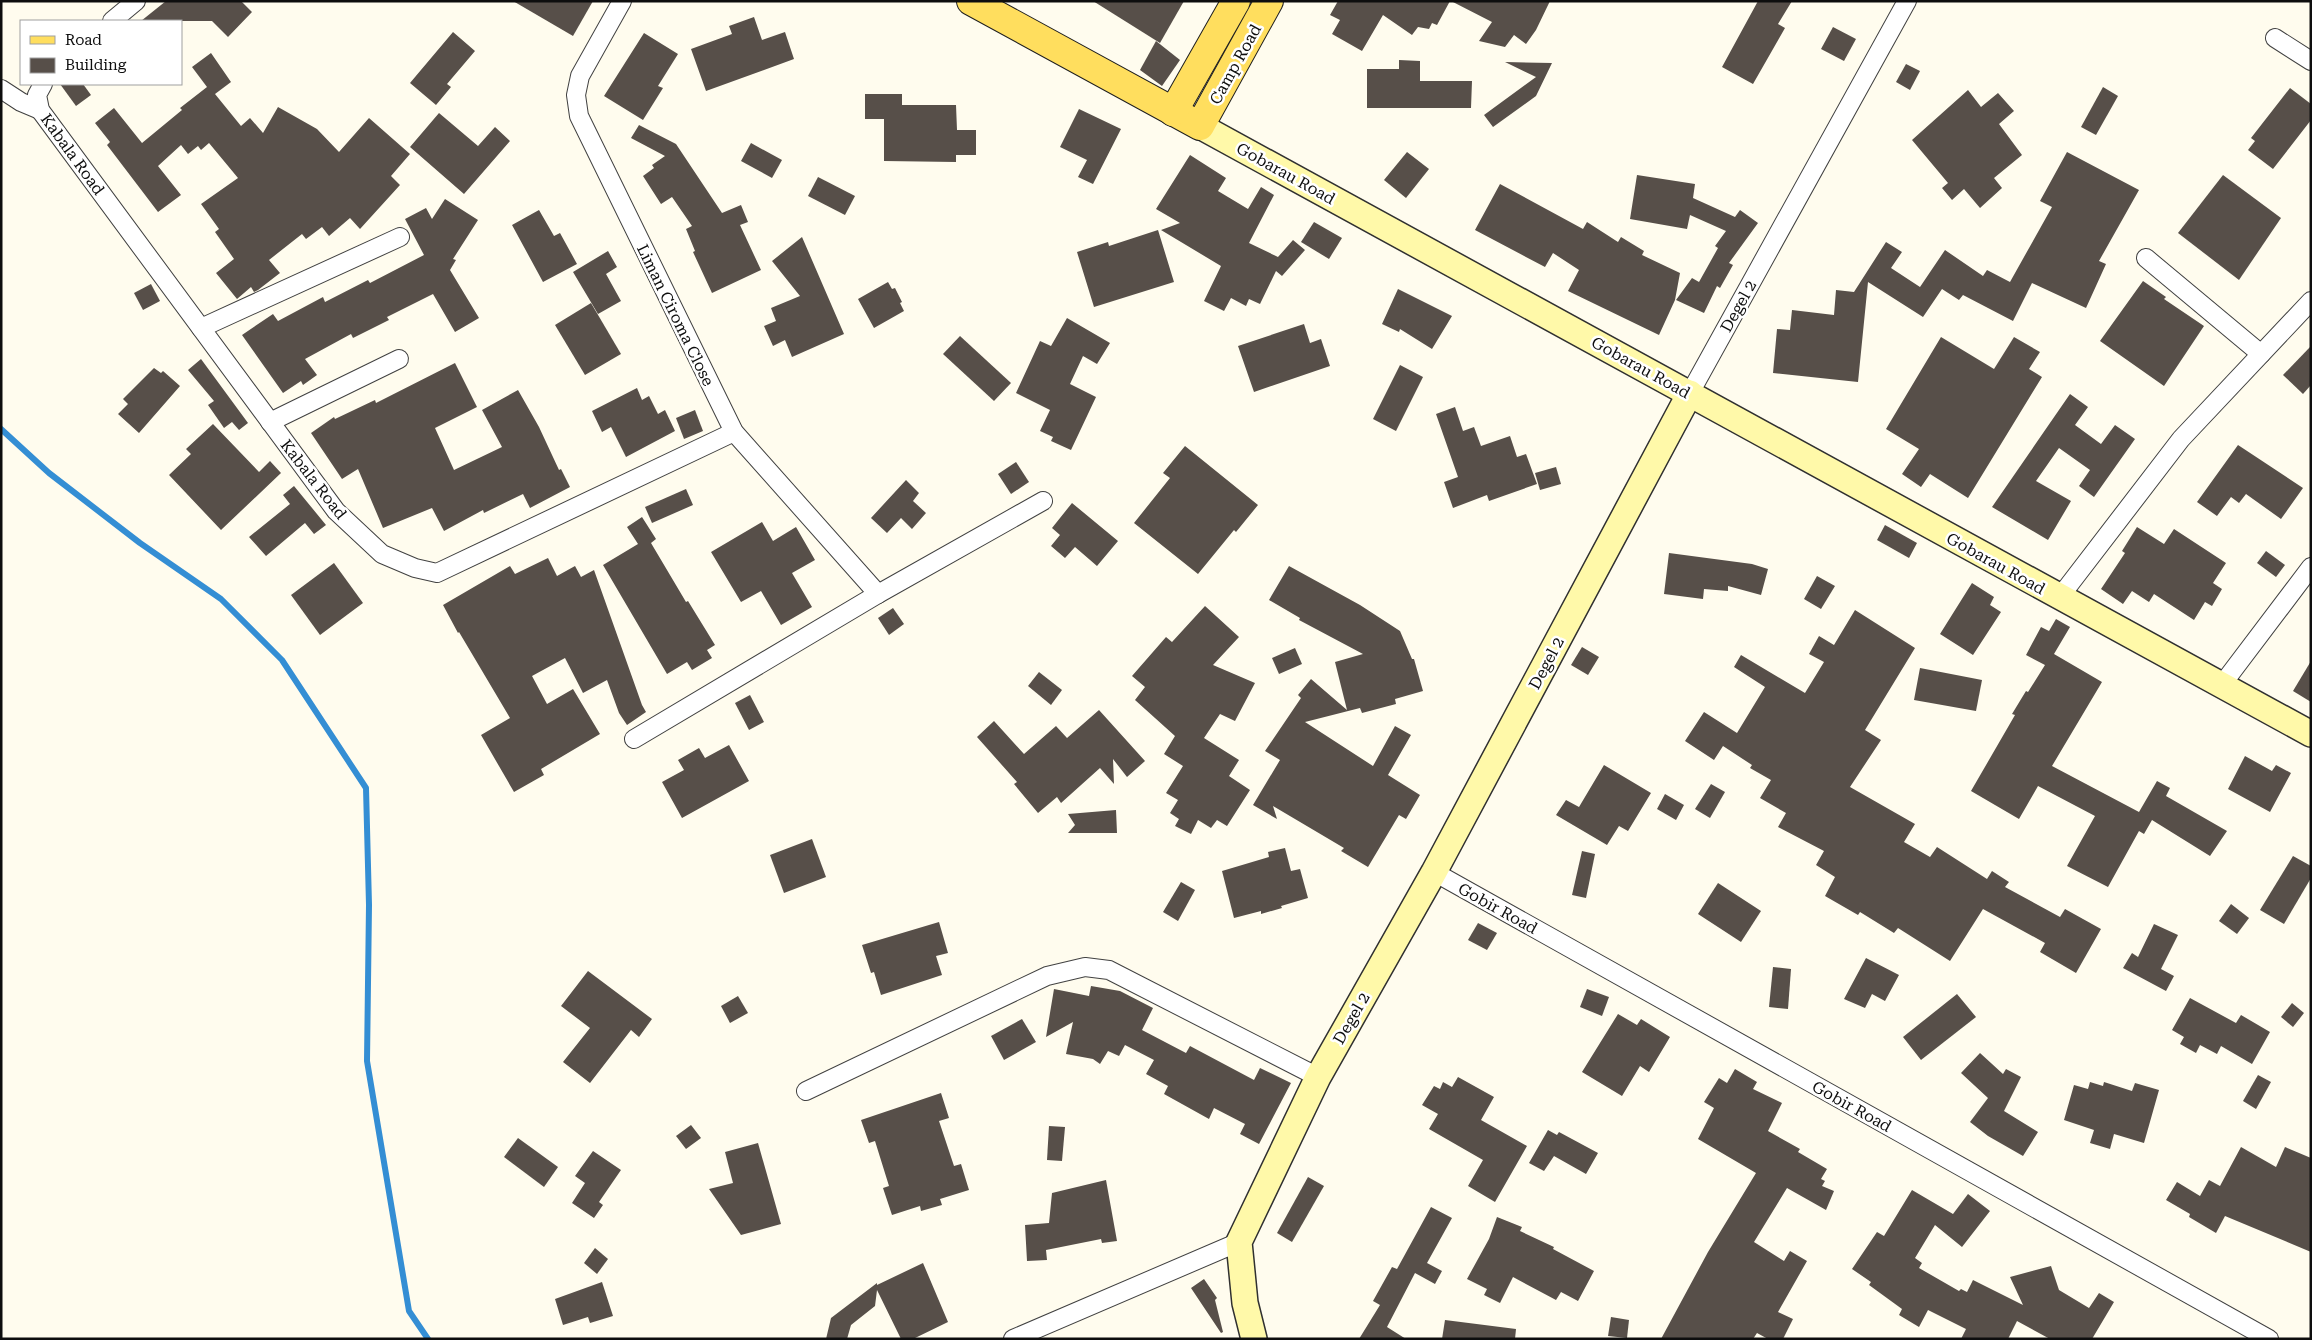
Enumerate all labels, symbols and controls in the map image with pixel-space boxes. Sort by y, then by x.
legend [20,20,182,85]
street label: Camp Road [1206,21,1265,108]
text: Road [65,31,102,49]
text: Building [65,56,127,74]
street label: Kabala Road [37,110,108,199]
street label: Gobarau Road [1233,139,1338,208]
street label: Liman Ciroma Close [633,241,718,389]
street label: Degel 2 [1716,277,1760,336]
street label: Gobarau Road [1588,333,1693,402]
street label: Kabala Road [277,436,351,523]
street label: Gobarau Road [1943,529,2048,598]
street label: Degel 2 [1525,634,1568,693]
street label: Gobir Road [1455,879,1541,938]
street label: Degel 2 [1329,989,1374,1047]
street label: Gobir Road [1809,1077,1895,1136]

